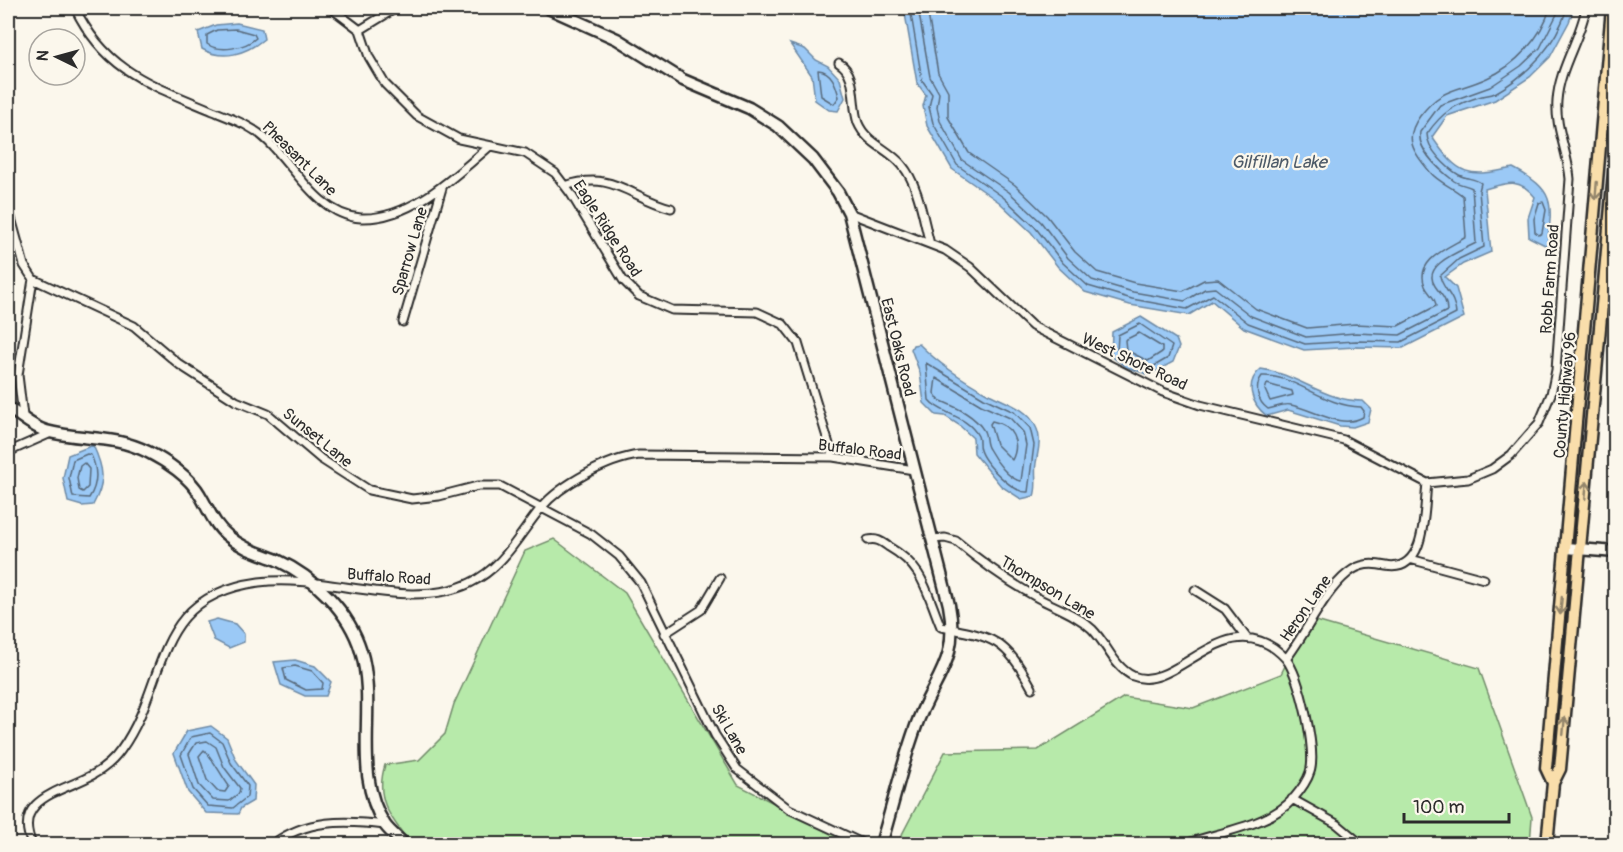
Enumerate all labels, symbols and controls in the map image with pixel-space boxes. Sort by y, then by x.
north arrow [27,27,87,87]
text: N [33,49,54,62]
street label: Pheasant Lane [258,117,341,200]
water label: Gilfillan Lake [1231,151,1329,174]
street label: Eagle Ridge Road [568,176,646,281]
one-way arrow [1590,181,1601,201]
street label: Sparrow Lane [388,205,432,298]
street label: Robb Farm Road [1536,224,1564,334]
street label: East Oaks Road [876,296,920,399]
street label: West Shore Road [1079,329,1190,395]
street label: County Highway 96 [1550,331,1580,459]
street label: Sunset Lane [278,404,356,472]
street label: Buffalo Road [817,435,903,465]
one-way arrow [1580,481,1591,501]
street label: Thompson Lane [996,552,1099,624]
street label: Buffalo Road [346,564,432,590]
street label: Heron Lane [1276,571,1336,646]
one-way arrow [1555,595,1566,615]
street label: Ski Lane [707,701,752,759]
one-way arrow [1559,717,1570,737]
scale bar [1404,786,1509,824]
text: 100 m [1413,796,1465,819]

